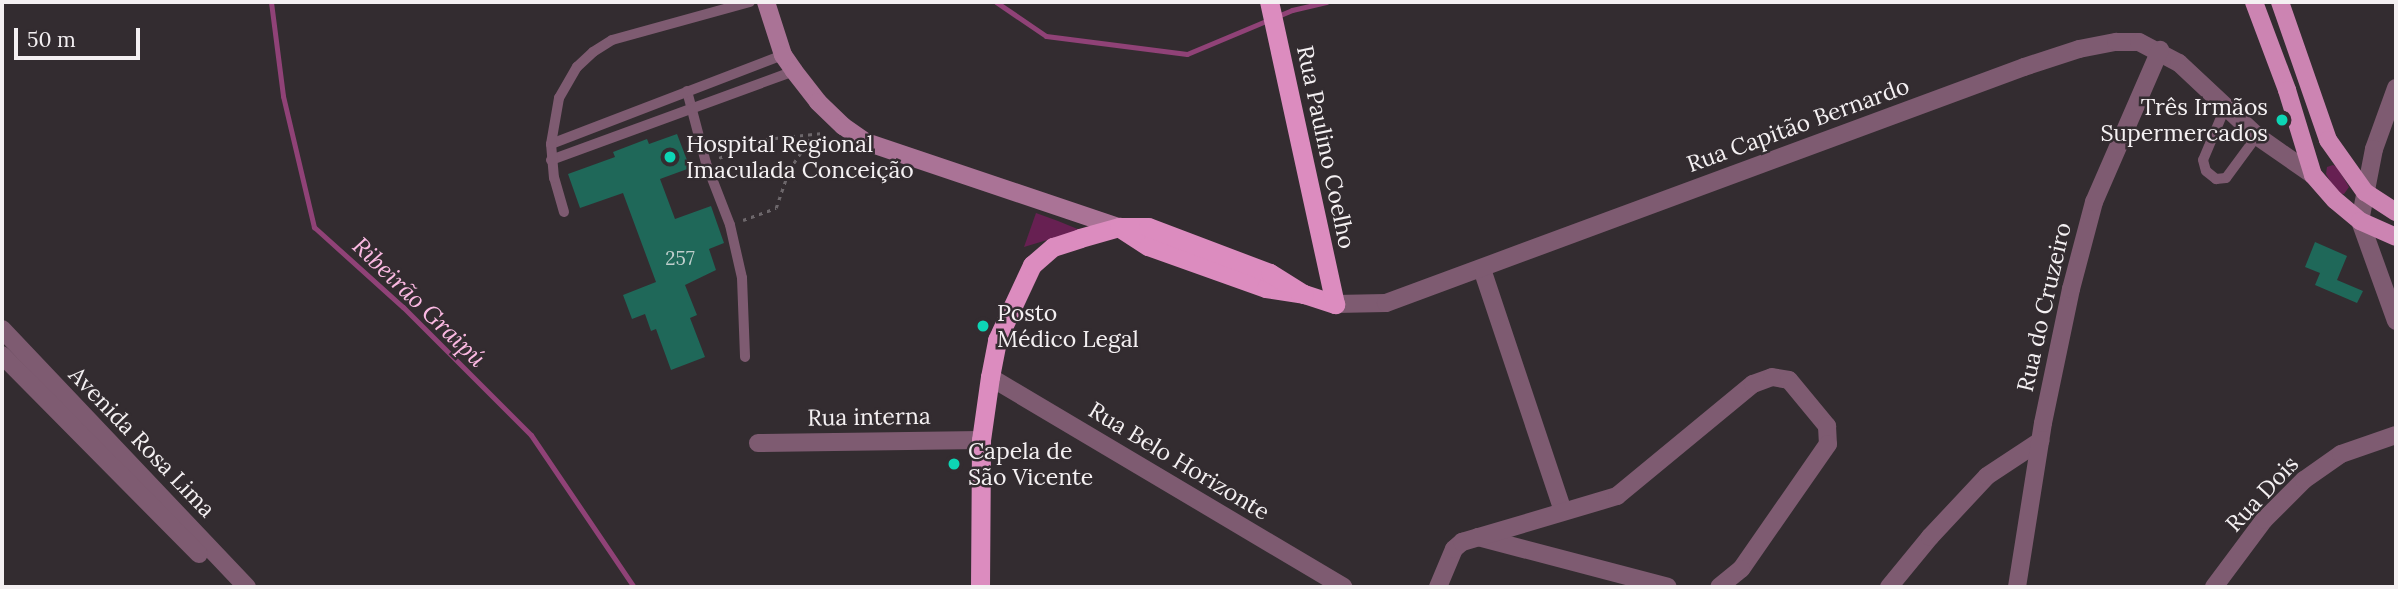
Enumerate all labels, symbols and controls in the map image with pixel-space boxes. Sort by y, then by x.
scale bar [18,14,144,58]
text: 50 m [27,26,76,53]
street label: Rua Paulino Coelho [1291,43,1361,251]
street label: Rua Capitão Bernardo [1683,72,1913,178]
place label: Três Irmãos Supermercados [2100,93,2268,147]
marker: Três Irmãos Supermercados [2274,112,2290,128]
place label: Hospital Regional Imaculada Conceição [686,130,914,184]
marker: Hospital Regional Imaculada Conceição [660,147,680,167]
street label: Rua do Cruzeiro [2011,220,2077,394]
water label: Ribeirão Graipú [346,231,492,373]
house number: 257 [665,248,695,270]
place label: Posto Médico Legal [997,299,1139,353]
marker: Posto Médico Legal [975,318,991,334]
street label: Avenida Rosa Lima [63,361,221,523]
street label: Rua Belo Horizonte [1084,396,1274,526]
street label: Rua interna [807,402,931,432]
place label: Capela de São Vicente [968,437,1093,491]
street label: Rua Dois [2220,450,2304,538]
marker: Capela de São Vicente [946,456,962,472]

